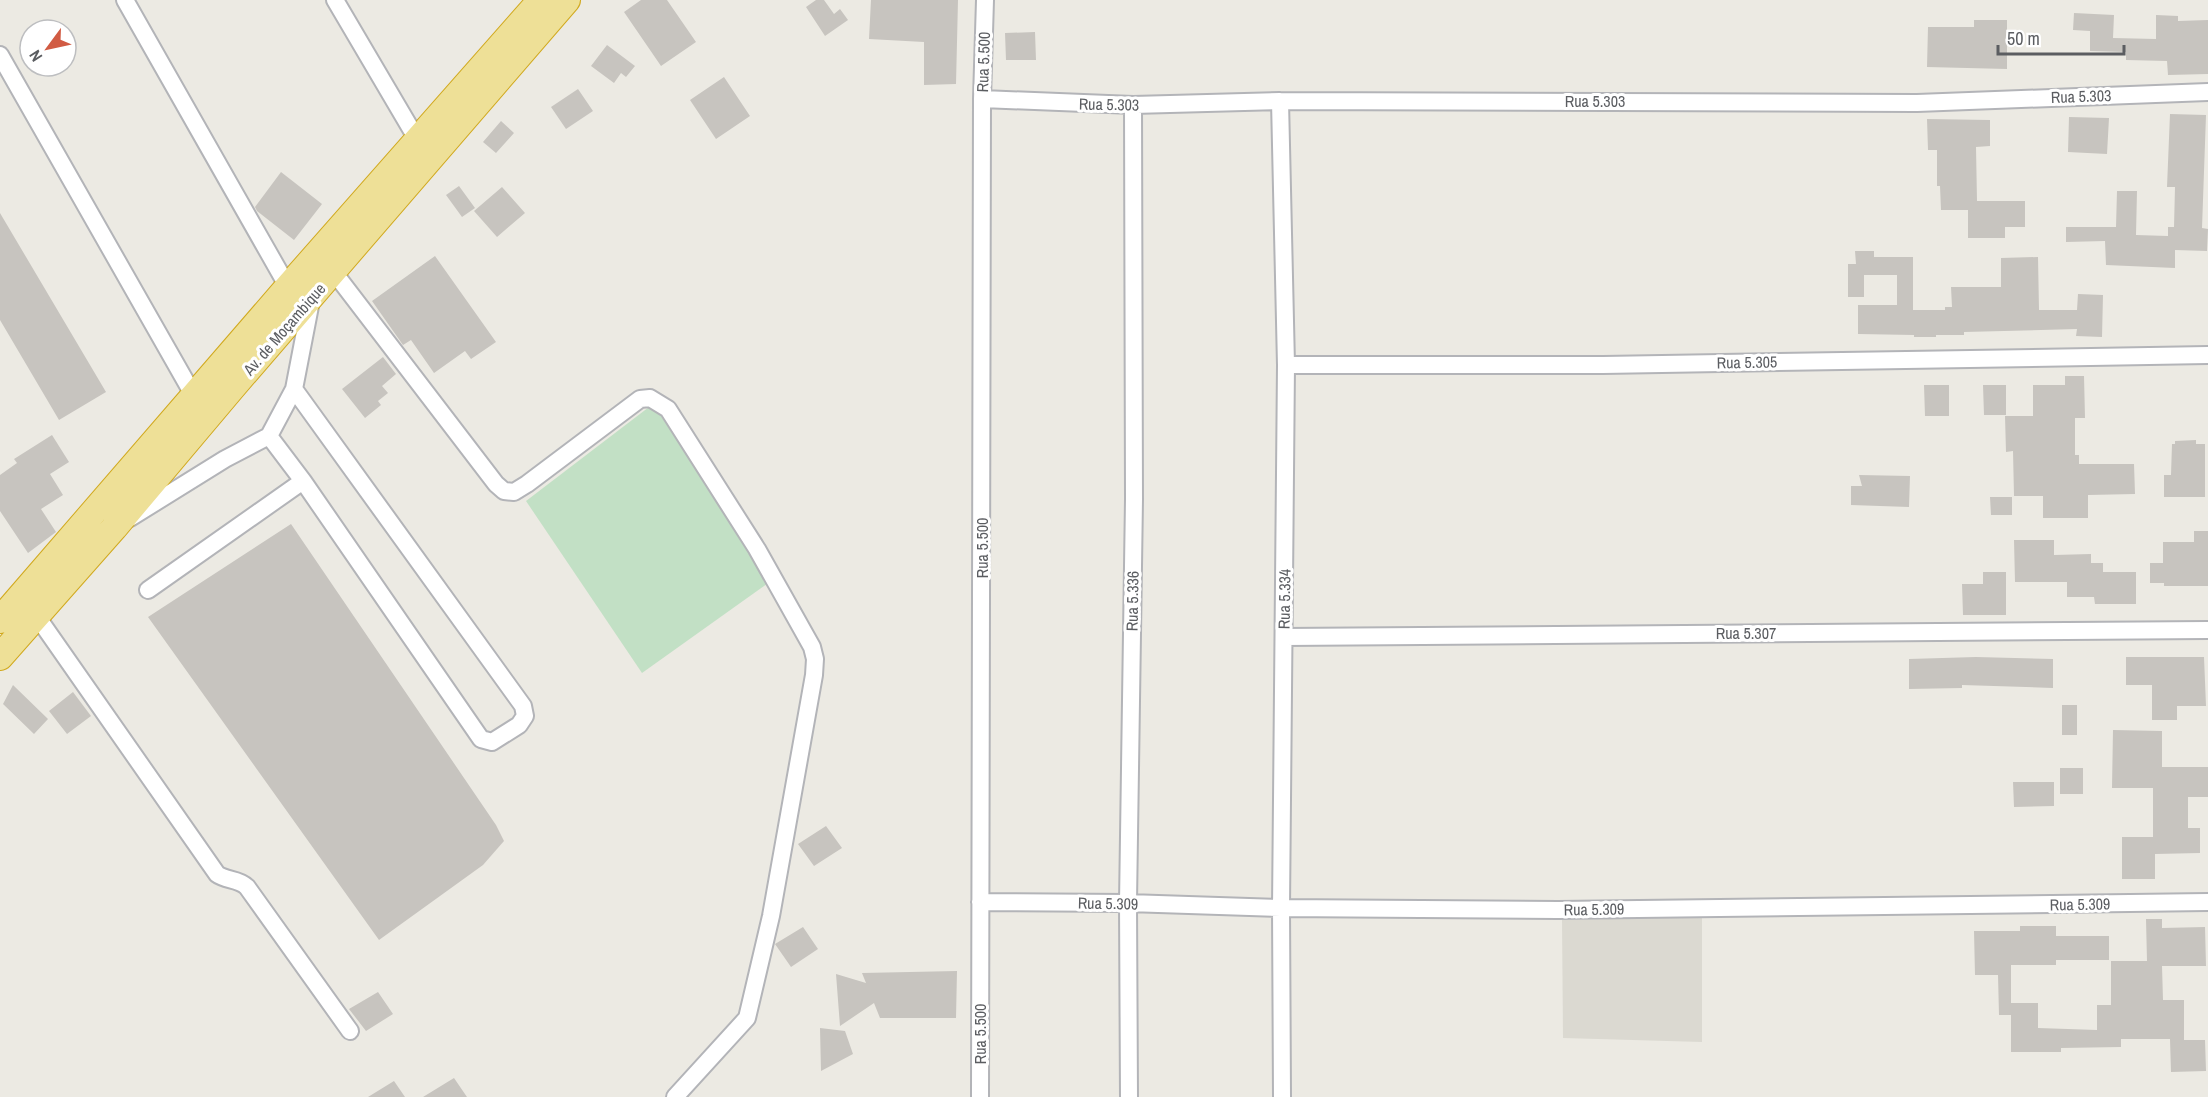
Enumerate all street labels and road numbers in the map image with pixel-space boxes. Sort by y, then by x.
street label: Rua 5.500 [971,31,995,93]
street label: Rua 5.303 [2050,84,2112,108]
street label: Rua 5.303 [1565,90,1625,112]
street label: Rua 5.303 [1079,92,1139,116]
street label: Av. de Moçambique [237,278,330,381]
street label: Rua 5.305 [1717,350,1777,374]
street label: Rua 5.500 [971,518,993,578]
street label: Rua 5.334 [1272,569,1296,629]
street label: Rua 5.336 [1120,571,1144,631]
street label: Rua 5.307 [1716,622,1776,644]
street label: Rua 5.309 [1078,891,1138,915]
street label: Rua 5.309 [2050,892,2110,916]
street label: Rua 5.309 [1564,897,1624,921]
street label: Rua 5.500 [969,1004,991,1064]

